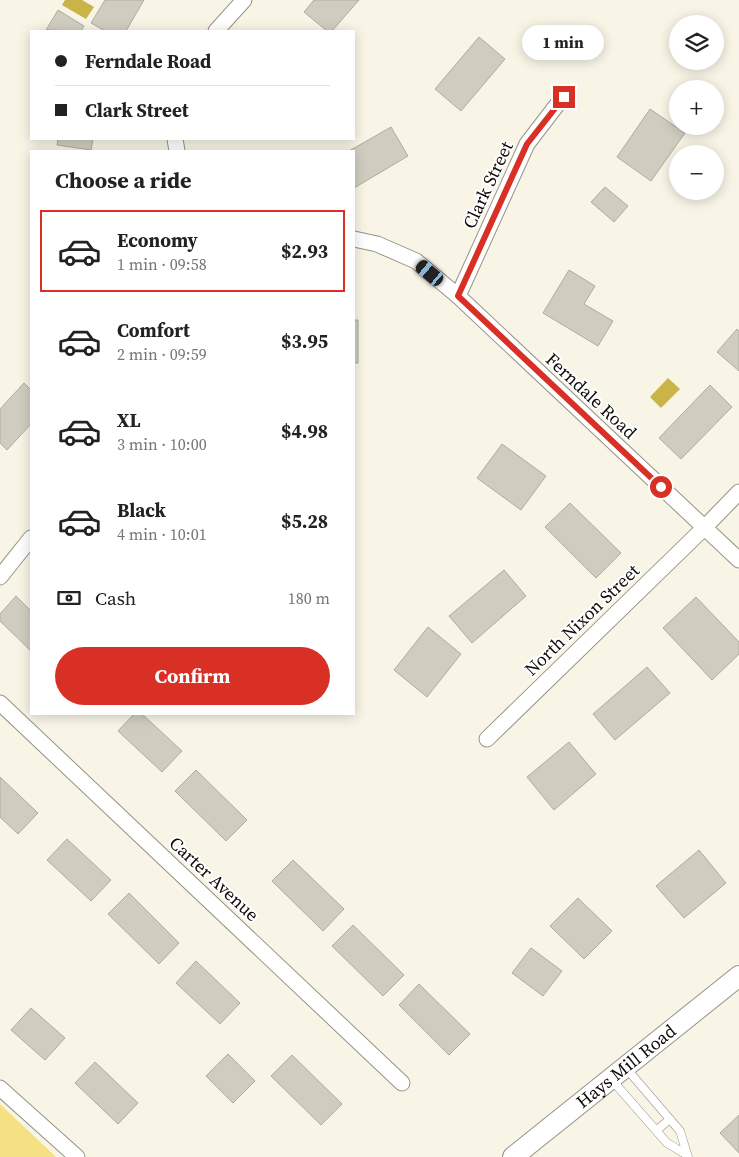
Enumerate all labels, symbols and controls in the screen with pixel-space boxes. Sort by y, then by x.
map controls [669,15,724,200]
button: layers [669,15,724,70]
callout: 1 min [523,24,605,59]
text: 1 min [542,31,584,53]
text: Ferndale Road [85,48,211,74]
button: + [669,80,724,135]
route end [553,86,575,108]
text: Clark Street [85,97,189,123]
street label: Clark Street [456,137,519,232]
button: − [669,145,724,200]
text: Choose a ride [55,165,192,195]
text: Economy [117,227,198,253]
icon: car [57,229,102,274]
text: $2.93 [281,238,328,264]
text: 1 min · 09:58 [117,253,207,275]
car [413,258,446,288]
text: Comfort [117,317,190,343]
icon: car [57,319,102,364]
text: $3.95 [281,328,328,354]
text: 2 min · 09:59 [117,343,207,365]
street label: Ferndale Road [540,347,642,444]
text: XL [117,407,140,433]
icon: car [57,409,102,454]
text: $4.98 [281,418,328,444]
text: 3 min · 10:00 [117,433,207,455]
route start [650,476,672,498]
text: Black [117,497,166,523]
icon: car [57,499,102,544]
text: $5.28 [281,508,328,534]
text: 4 min · 10:01 [117,523,207,545]
street label: North Nixon Street [519,558,645,681]
icon: cash [55,584,83,612]
text: Cash [95,585,136,611]
text: 180 m [288,587,330,609]
button: Confirm [55,647,330,705]
street label: Carter Avenue [164,831,265,927]
street label: Hays Mill Road [571,1018,681,1114]

